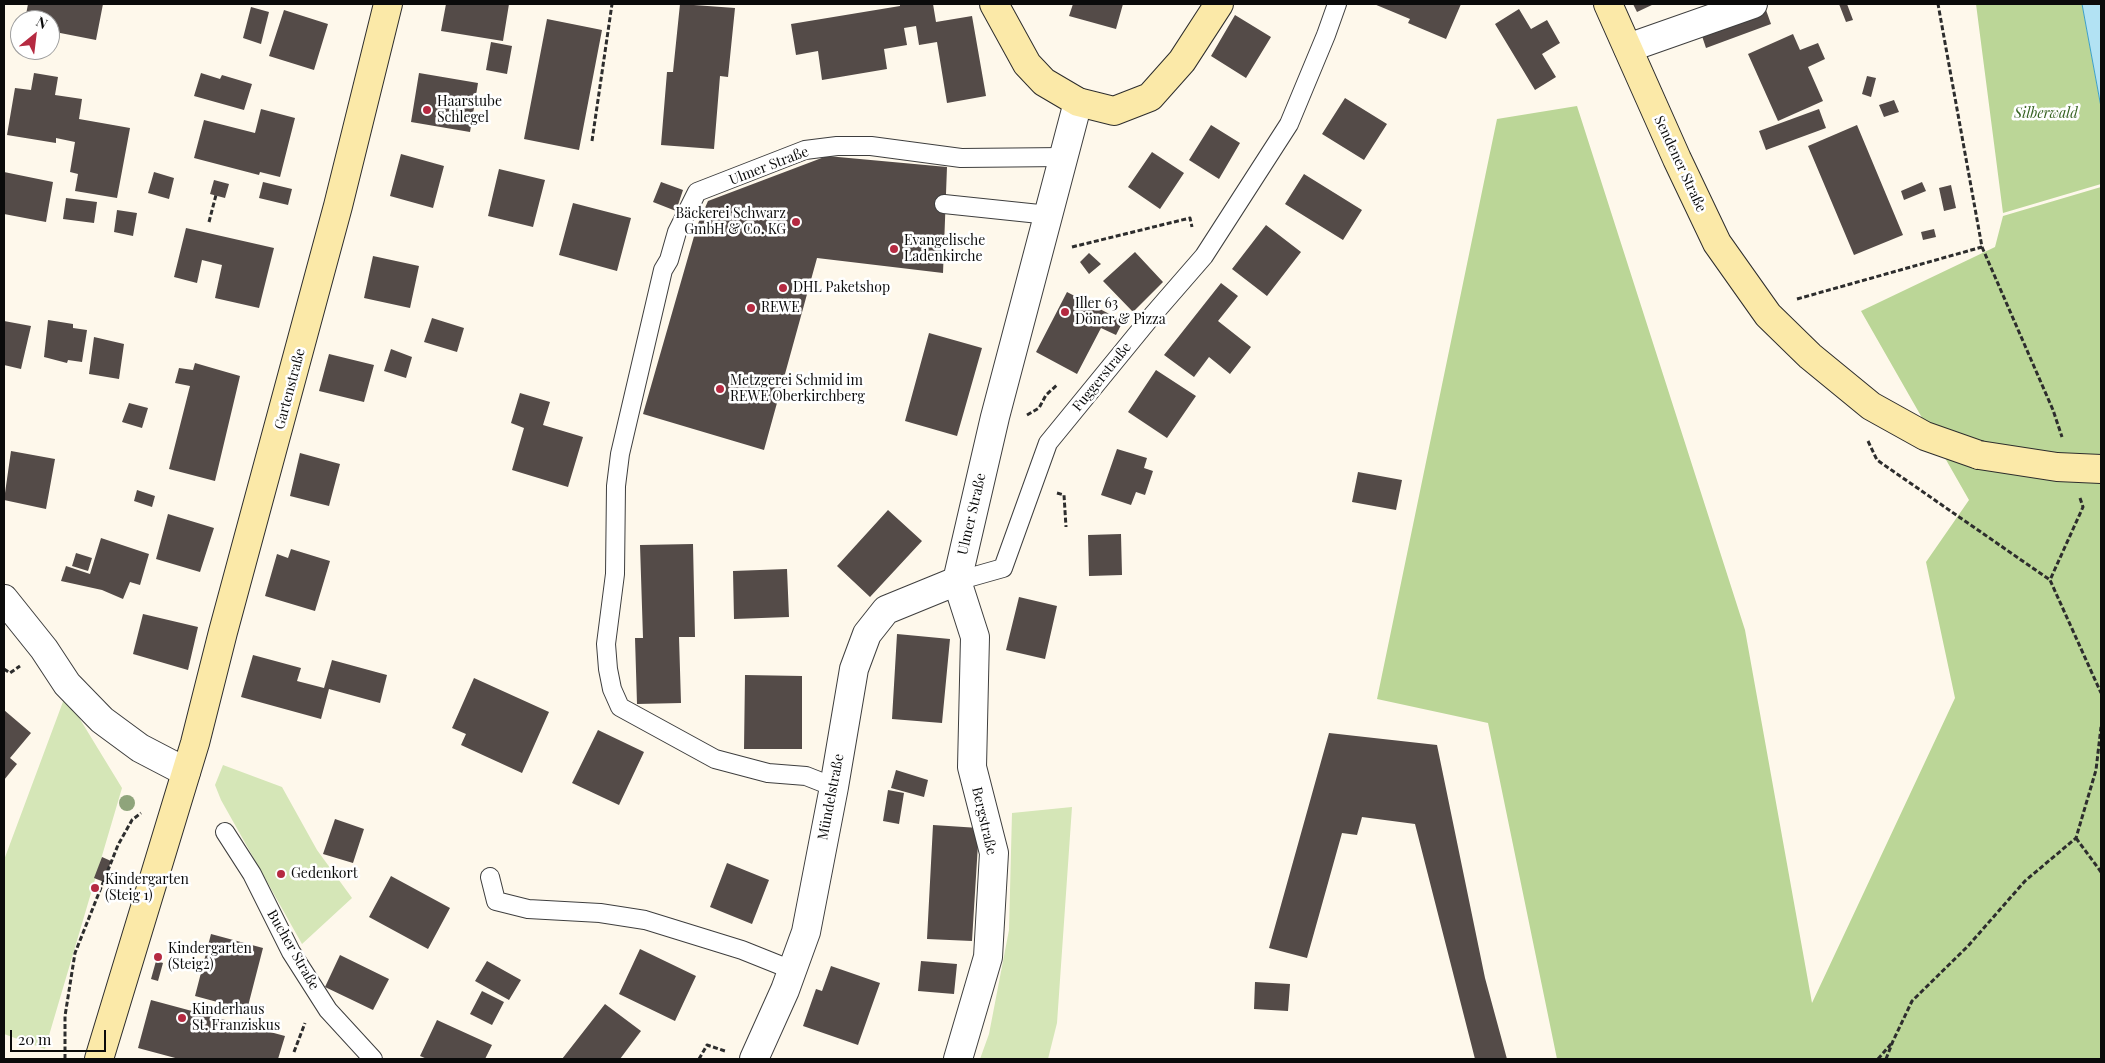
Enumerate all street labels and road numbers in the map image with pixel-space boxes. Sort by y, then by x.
street label: Sendener Straße [1650,113,1710,215]
street label: Ulmer Straße [727,143,811,189]
street label: Fuggerstraße [1069,339,1135,415]
street label: Gartenstraße [271,347,309,431]
street label: Ulmer Straße [954,471,990,557]
street label: Mündelstraße [814,752,848,842]
street label: Bergstraße [968,785,1000,857]
street label: Bucher Straße [263,907,323,993]

